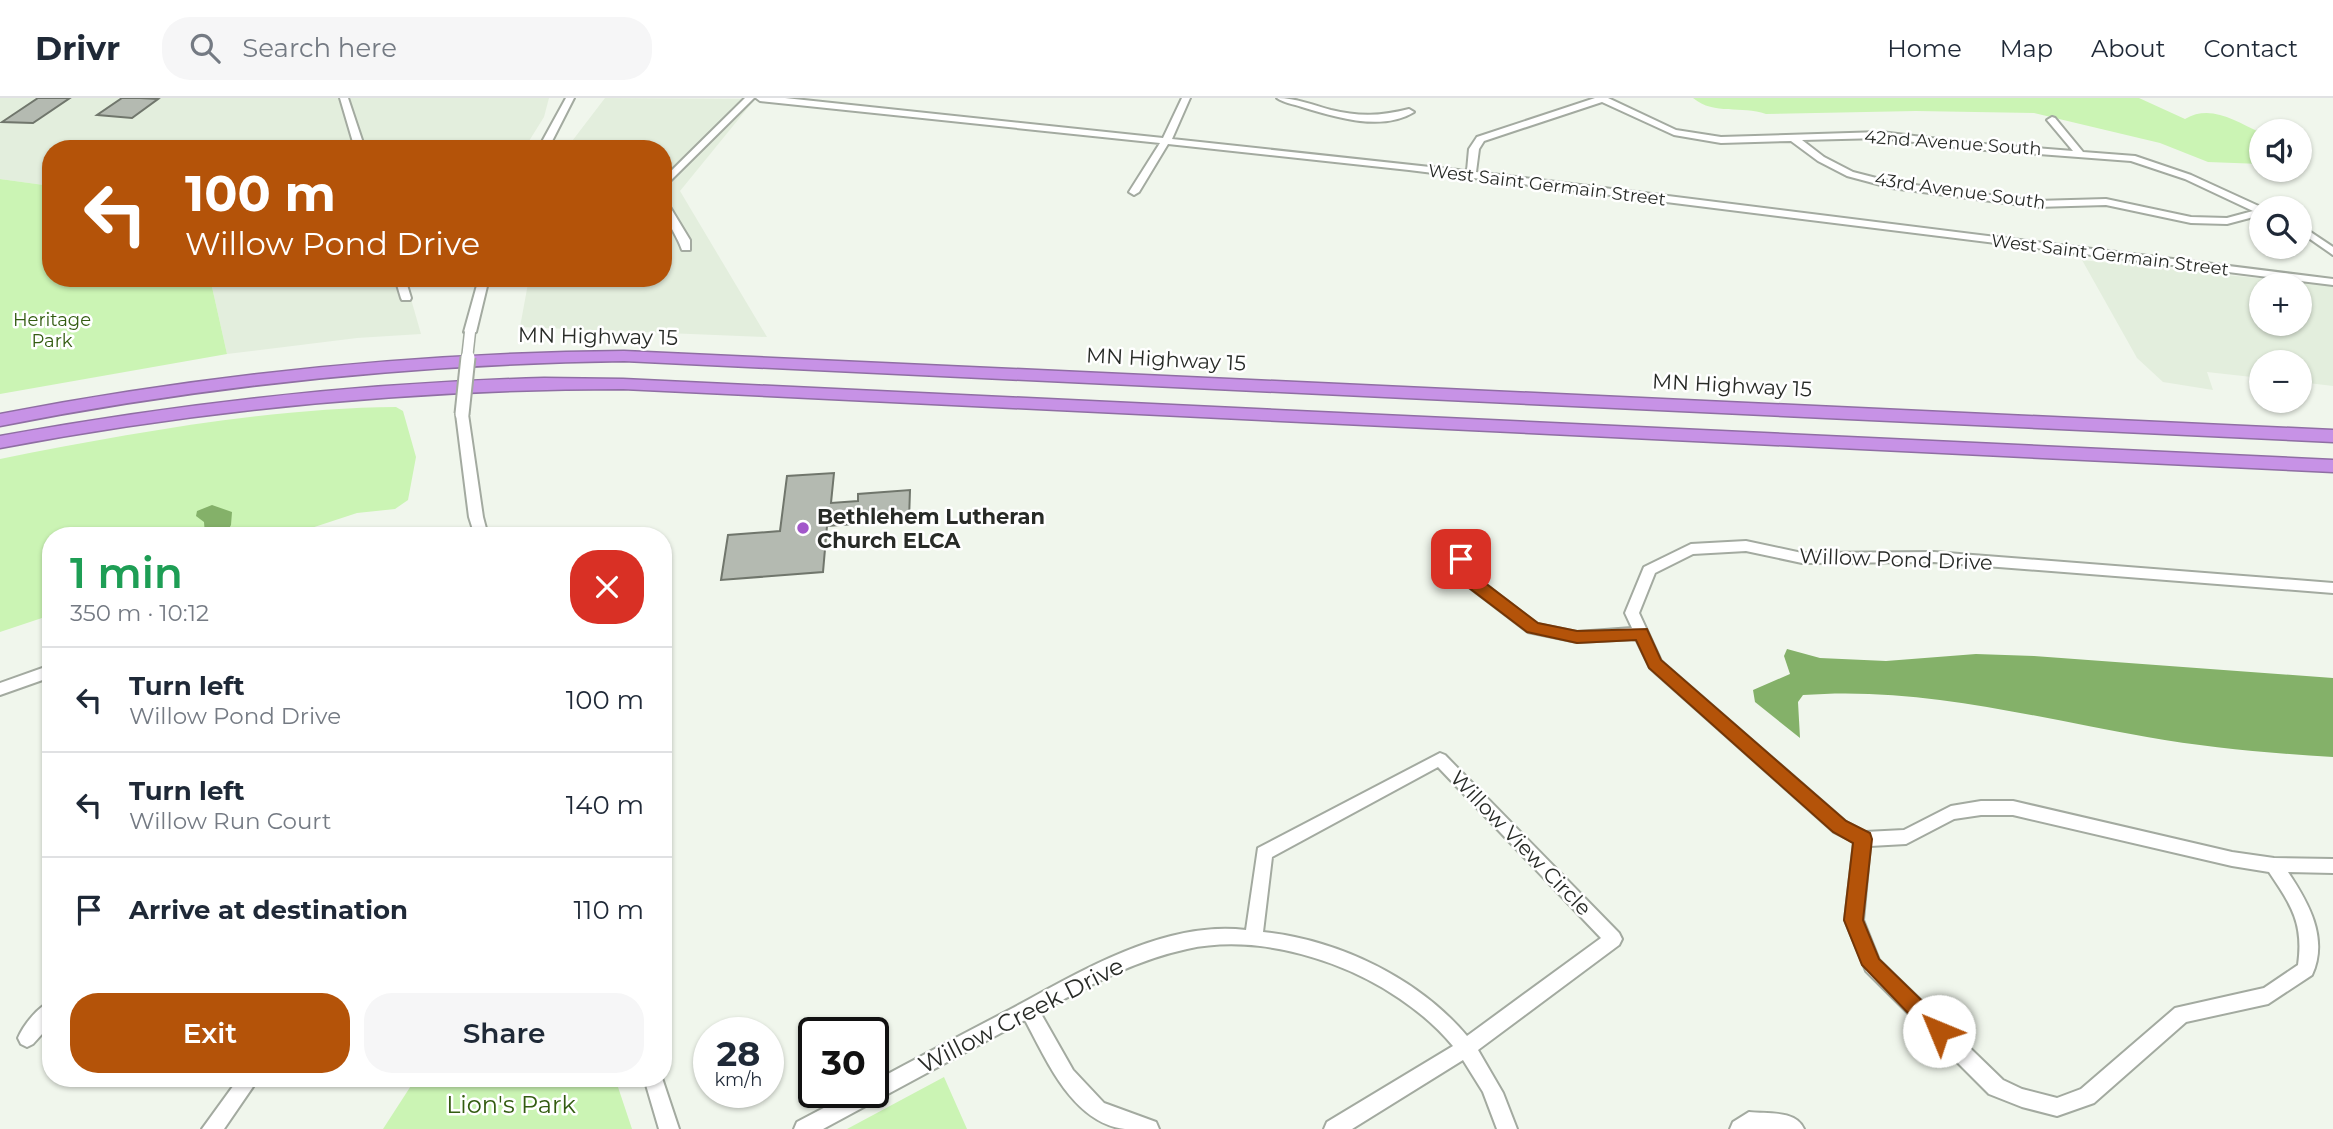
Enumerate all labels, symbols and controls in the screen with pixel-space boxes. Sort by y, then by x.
search box [162,17,652,80]
text: Drivr [35,28,120,68]
icon: search [186,29,224,67]
text: Search here [242,32,397,64]
text: Home [1887,34,1962,63]
text: Map [2000,34,2053,63]
text: About [2091,34,2165,63]
text: Contact [2203,34,2298,63]
map controls [2249,119,2312,413]
button: sound [2249,119,2312,182]
street label: 42nd Avenue South [1864,126,2042,160]
street label: West Saint Germain Street [1427,160,1667,210]
text: 100 m [185,164,336,223]
icon: left [70,168,161,259]
street label: 43rd Avenue South [1873,168,2047,214]
button: search [2249,196,2312,259]
text: Willow Pond Drive [185,224,480,263]
street label: West Saint Germain Street [1990,230,2230,280]
button: + [2249,273,2312,336]
park label: Heritage Park [13,309,91,352]
street label: MN Highway 15 [518,322,678,350]
street label: MN Highway 15 [1085,342,1247,376]
button: − [2249,350,2312,413]
street label: MN Highway 15 [1651,368,1813,402]
place label: Bethlehem Lutheran Church ELCA [817,504,1045,553]
marker: Bethlehem Lutheran Church ELCA [795,520,811,536]
pin [1431,529,1491,589]
icon: arrive [1442,540,1480,578]
street label: Willow Pond Drive [1799,543,1993,575]
text: 1 min [70,547,183,599]
button: close [570,550,644,624]
text: 350 m · 10:12 [70,599,209,627]
text: Turn left [129,670,245,702]
icon: left [70,681,108,719]
text: 100 m [566,684,644,716]
text: Willow Pond Drive [129,702,341,730]
street label: Willow View Circle [1445,765,1597,921]
text: Turn left [129,775,245,807]
icon: left [70,786,108,824]
text: 140 m [566,789,644,821]
text: Willow Run Court [129,807,331,835]
icon: arrive [70,891,108,929]
text: Arrive at destination [129,894,408,926]
text: 110 m [574,894,644,926]
street label: Willow Creek Drive [914,951,1128,1079]
button: Exit [70,993,350,1073]
button: Share [364,993,644,1073]
position arrow [1902,994,1976,1068]
speed limit sign: 30 [798,1017,889,1108]
text: 28 [717,1032,760,1075]
text: km/h [714,1069,763,1091]
park label: Lion's Park [446,1090,576,1119]

